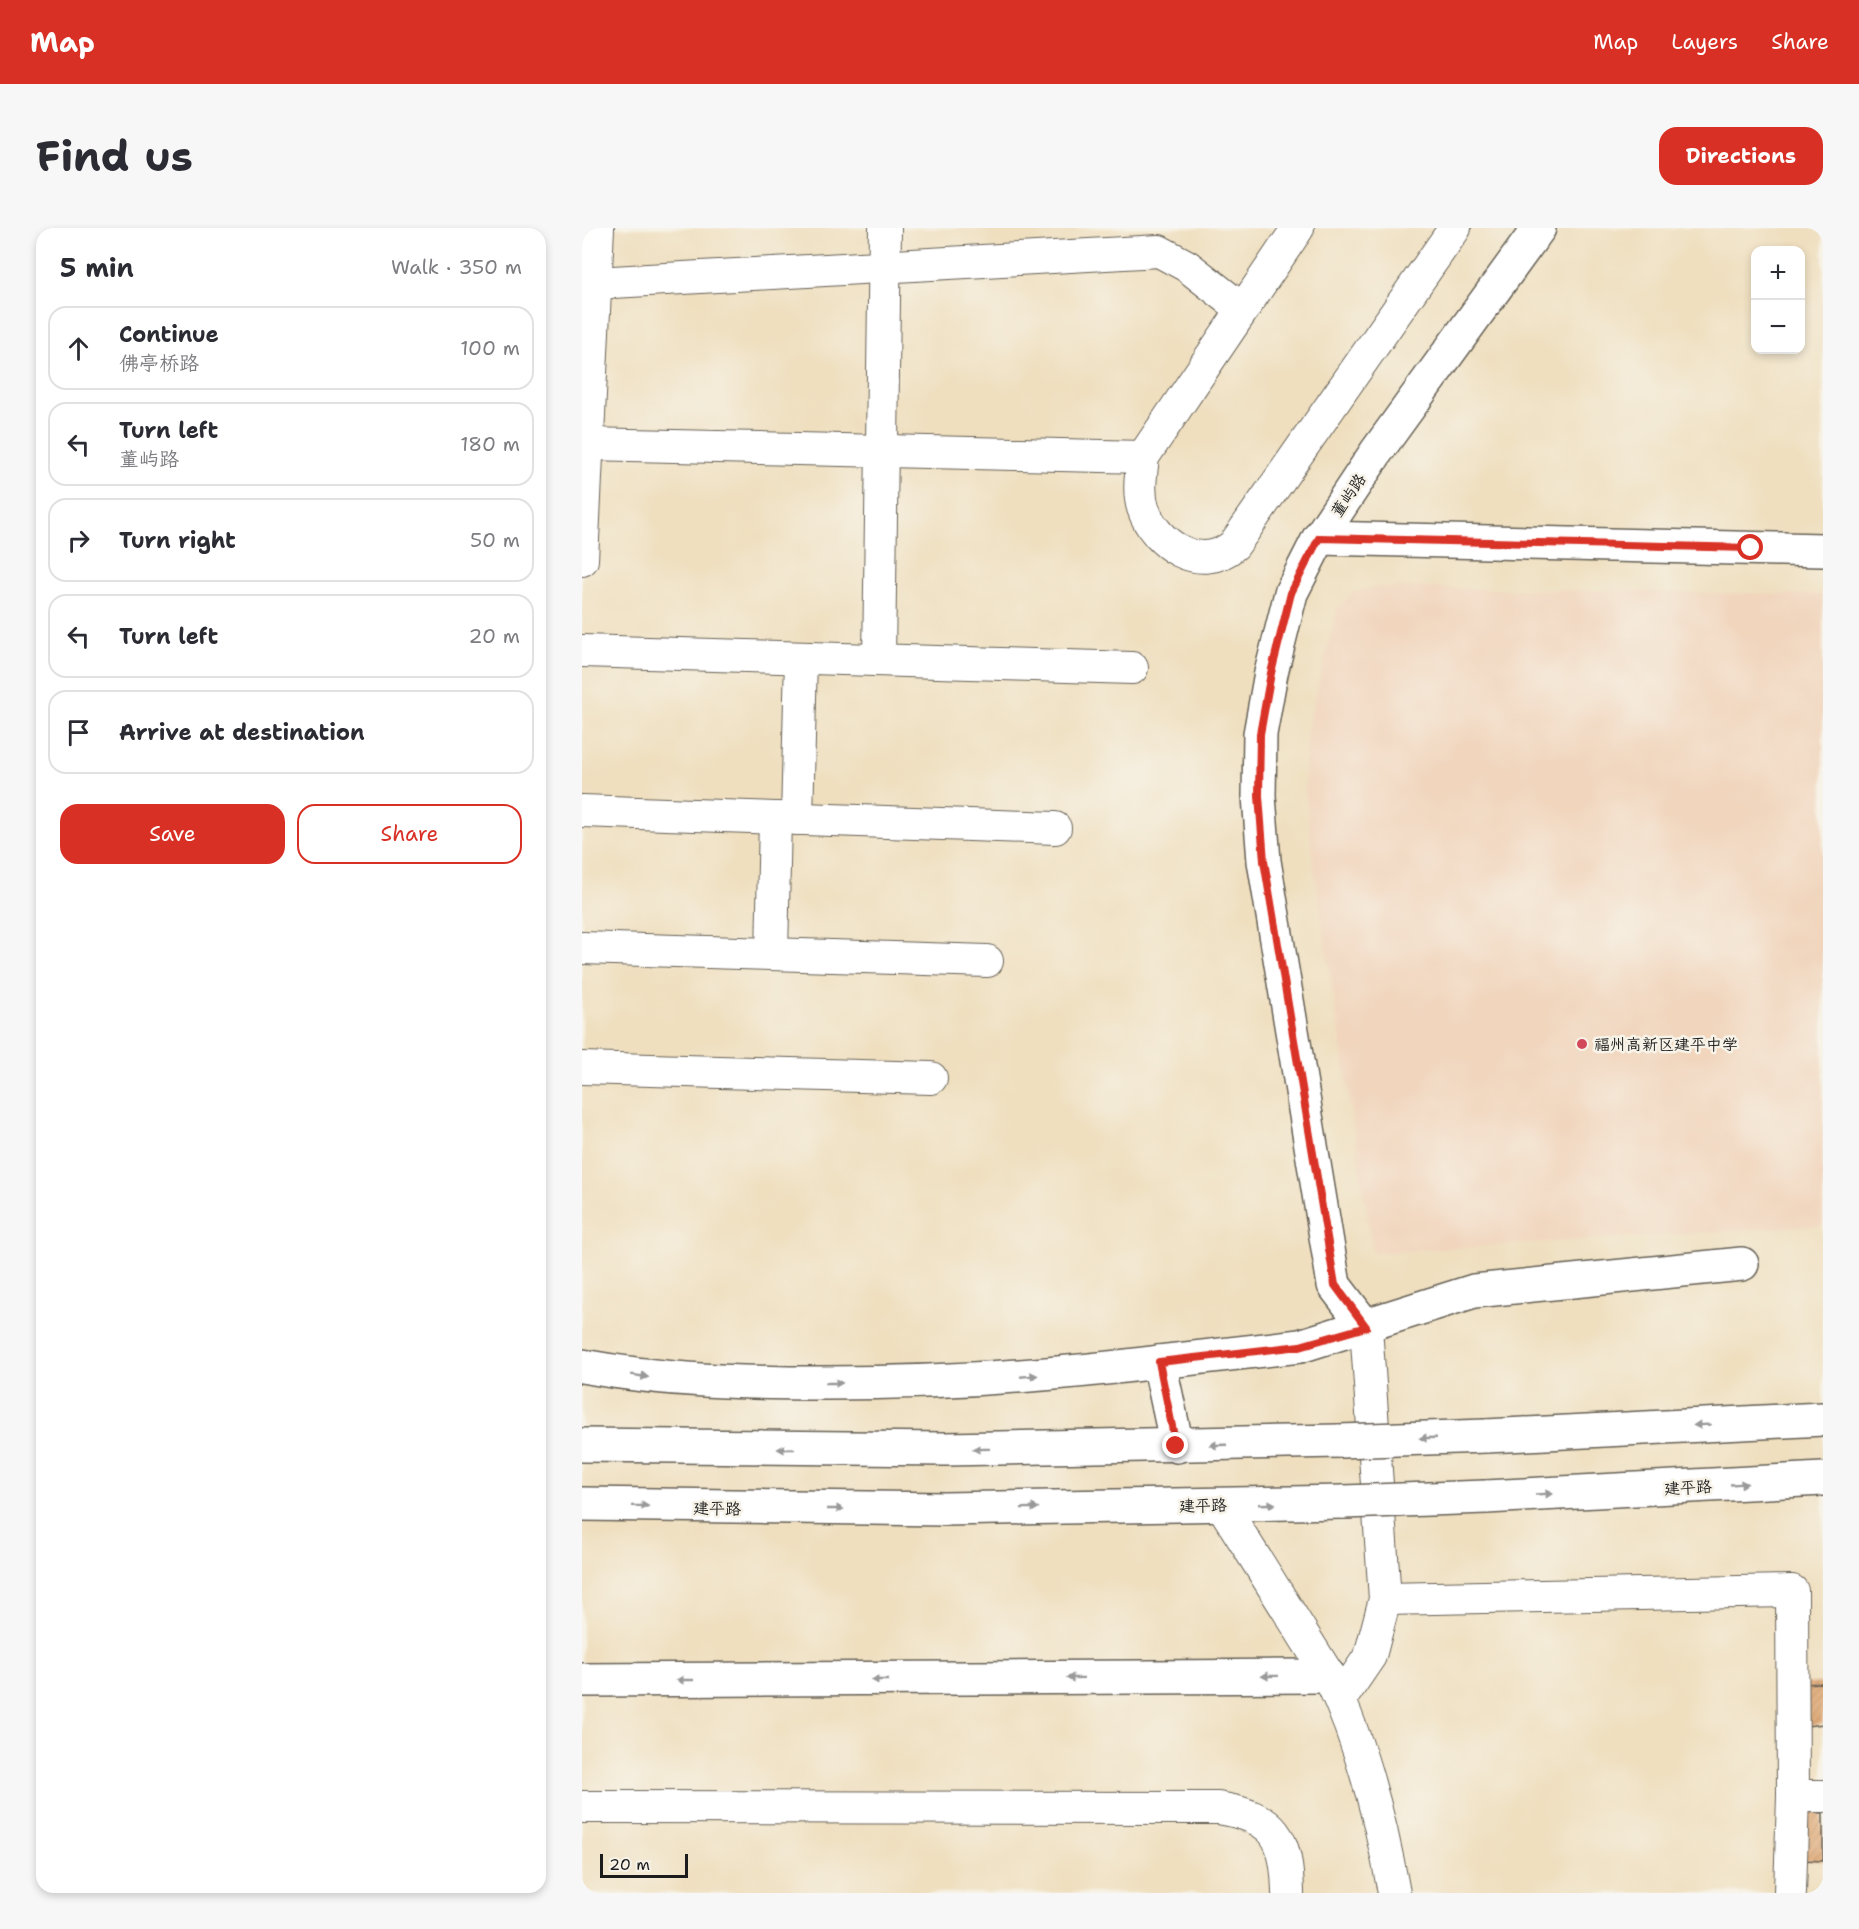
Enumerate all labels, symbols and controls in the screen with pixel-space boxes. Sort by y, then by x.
text: Map [30,23,95,61]
text: Map [1593,28,1638,56]
text: Layers [1671,28,1738,56]
text: Share [1771,28,1829,56]
button: Directions [1659,127,1823,185]
text: Find us [36,128,193,184]
map controls [1751,246,1805,354]
button: + [1751,246,1805,300]
text: 5 min [60,250,134,285]
text: Walk · 350 m [391,254,522,280]
button: − [1751,300,1805,354]
text: Continue [119,320,219,349]
icon: ahead [62,332,95,365]
text: 100 m [460,335,520,361]
text: 佛亭桥路 [119,350,199,376]
text: Turn left [119,416,218,445]
icon: left [62,428,95,461]
text: 180 m [460,431,520,457]
text: 董屿路 [119,446,179,472]
street label: 董屿路 [1326,470,1371,521]
icon: right [62,524,95,557]
text: Turn right [119,526,236,555]
text: 50 m [470,527,520,553]
route start [1737,534,1763,560]
icon: left [62,620,95,653]
text: Turn left [119,622,218,651]
text: 20 m [469,623,520,649]
icon: arrive [62,716,95,749]
text: Arrive at destination [119,718,365,747]
button: Save [60,804,285,864]
button: Share [297,804,522,864]
place label: 福州高新区建平中学 [1594,1034,1738,1055]
marker: 福州高新区建平中学 [1575,1037,1589,1051]
one-way arrow [1020,1371,1039,1381]
one-way arrow [630,1372,649,1381]
one-way arrow [825,1378,844,1388]
one-way arrow [1692,1421,1711,1430]
route end [1162,1432,1188,1458]
one-way arrow [1418,1434,1437,1443]
one-way arrow [1209,1440,1228,1450]
one-way arrow [777,1444,796,1454]
one-way arrow [972,1444,991,1454]
street label: 建平路 [1664,1476,1713,1499]
one-way arrow [1729,1479,1748,1489]
one-way arrow [1535,1490,1554,1499]
street label: 建平路 [1179,1495,1227,1516]
street label: 建平路 [693,1498,741,1519]
one-way arrow [1258,1499,1277,1509]
one-way arrow [631,1501,650,1511]
one-way arrow [1021,1503,1040,1513]
one-way arrow [826,1504,845,1514]
one-way arrow [1261,1671,1280,1681]
one-way arrow [1066,1673,1085,1683]
one-way arrow [676,1675,695,1685]
one-way arrow [871,1675,890,1685]
scale bar [600,1851,688,1878]
text: 20 m [609,1854,650,1875]

